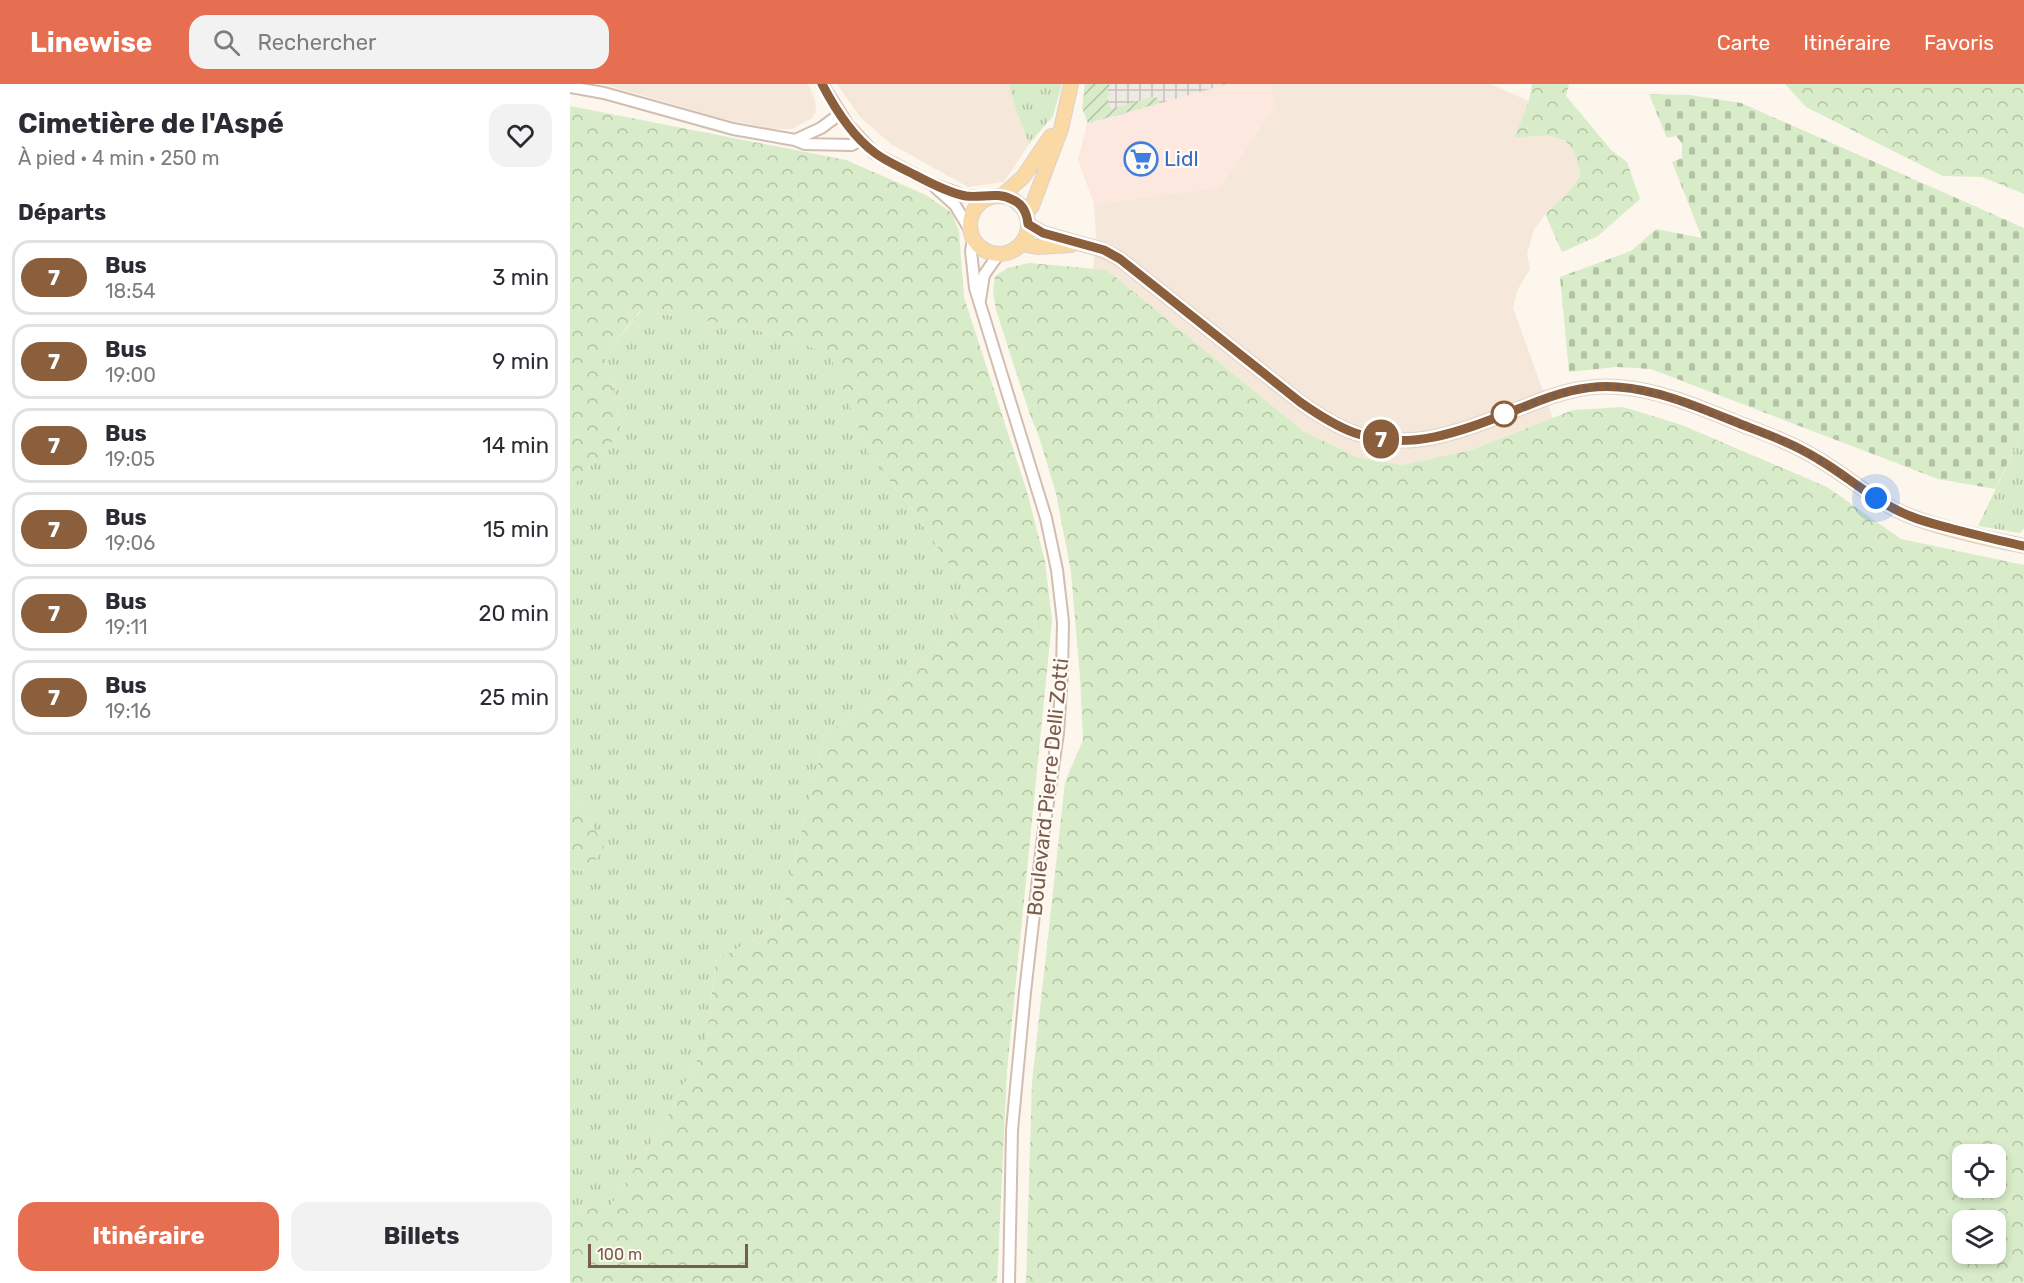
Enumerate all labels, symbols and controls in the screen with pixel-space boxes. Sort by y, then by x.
search box [189,15,609,69]
text: Linewise [30,26,153,59]
icon: search [210,26,243,59]
text: Rechercher [258,29,376,56]
text: Carte [1717,30,1770,55]
text: Itinéraire [1803,30,1891,55]
text: Favoris [1924,30,1994,55]
button: heart [489,104,552,167]
text: Cimetière de l'Aspé [18,107,284,140]
supermarket icon: Lidl [1123,141,1159,177]
text: À pied · 4 min · 250 m [18,146,220,170]
place label: Lidl [1164,146,1199,171]
text: Départs [18,199,106,226]
text: Bus [105,252,147,279]
text: 3 min [492,264,549,291]
text: 7 [48,265,60,290]
text: 18:54 [105,279,156,303]
text: Bus [105,336,147,363]
text: 9 min [492,348,549,375]
text: 7 [48,349,60,374]
text: 19:00 [105,363,156,387]
unlabelled marker [1491,401,1517,427]
text: Bus [105,420,147,447]
line badge: 7 [1362,420,1400,458]
text: 7 [1375,427,1387,452]
text: 14 min [482,432,549,459]
text: 7 [48,433,60,458]
text: 19:05 [105,447,155,471]
your location [1861,483,1891,513]
text: Bus [105,504,147,531]
text: 15 min [483,516,549,543]
text: 7 [48,517,60,542]
text: 19:06 [105,531,155,555]
text: Bus [105,588,147,615]
text: 20 min [479,600,549,627]
text: 7 [48,601,60,626]
text: 19:11 [105,615,148,639]
street label: Boulevard Pierre Delli Zotti [1022,657,1073,917]
text: Bus [105,672,147,699]
text: 25 min [479,684,549,711]
text: 7 [48,685,60,710]
text: 19:16 [105,699,151,723]
map controls [1952,1144,2006,1264]
button: locate [1952,1144,2006,1198]
button: Itinéraire [18,1202,279,1271]
button: Billets [291,1202,552,1271]
button: layers [1952,1210,2006,1264]
scale bar [588,1241,748,1268]
text: 100 m [597,1245,642,1264]

